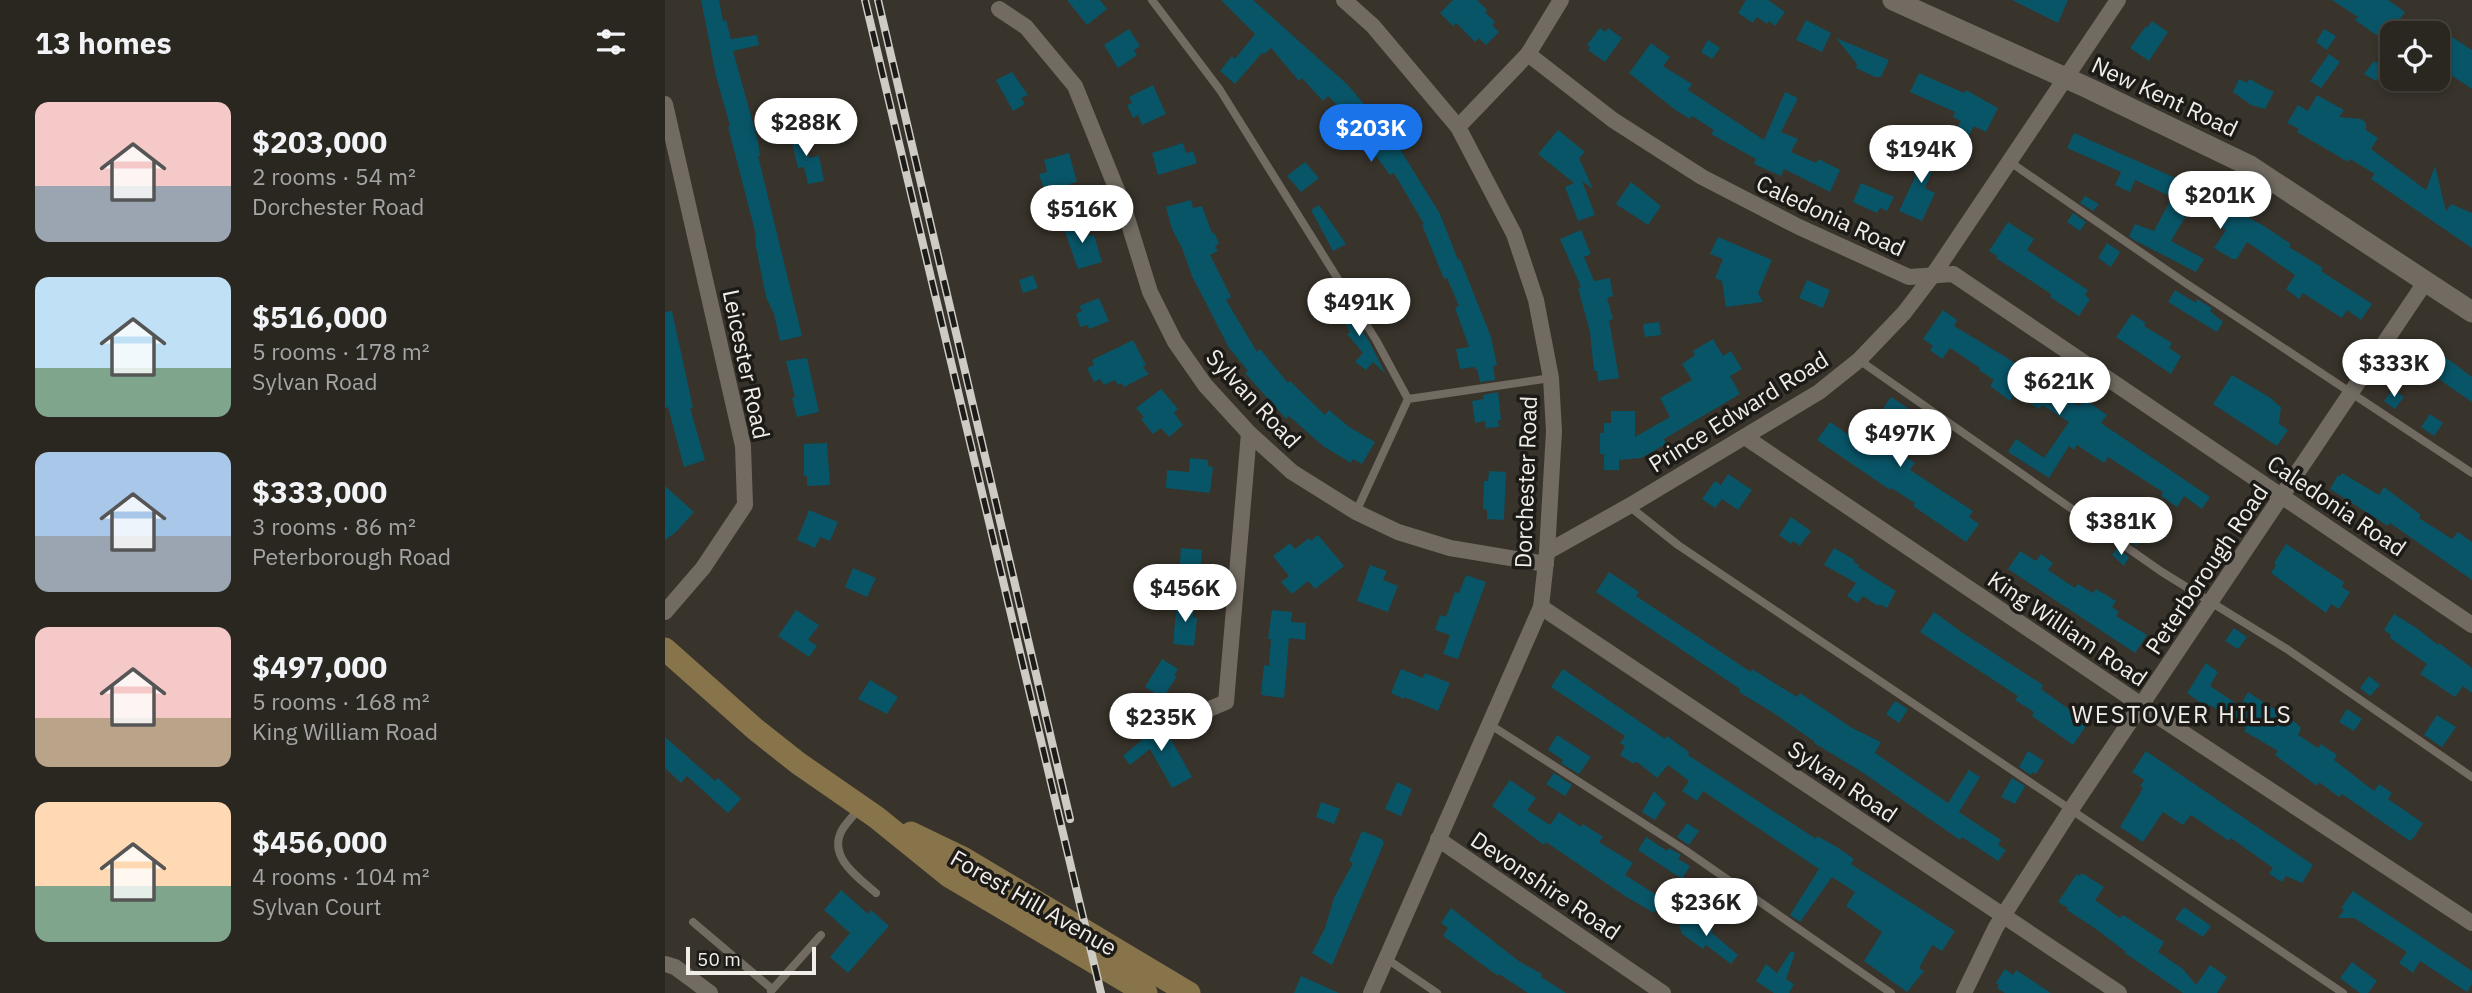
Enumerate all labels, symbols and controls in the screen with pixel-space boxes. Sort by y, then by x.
map controls [2380,21,2450,91]
button: locate [2380,21,2450,91]
text: 13 homes [35,23,172,62]
icon: filters [592,23,630,61]
street label: New Kent Road [2087,49,2243,143]
pin: $288K [757,99,855,158]
pin: $203K [1322,104,1420,164]
text: $288K [770,106,842,136]
text: $203K [1335,112,1407,142]
text: $203,000 [252,122,387,161]
pin: $194K [1872,125,1970,185]
icon: home [91,130,175,214]
text: $194K [1885,133,1957,163]
text: 2 rooms · 54 m² [252,161,416,191]
street label: Caledonia Road [1752,167,1910,263]
pin: $201K [2171,172,2269,231]
text: $201K [2184,179,2256,209]
pin: $516K [1033,186,1131,245]
text: Dorchester Road [252,191,424,221]
text: $516K [1046,193,1118,223]
pin: $491K [1310,278,1408,338]
street label: Leicester Road [717,286,777,442]
text: $491K [1323,286,1395,316]
text: $516,000 [252,297,387,336]
icon: home [91,305,175,389]
text: 5 rooms · 178 m² [252,336,430,366]
pin: $333K [2345,340,2443,399]
street label: Sylvan Road [1200,342,1308,454]
street label: Prince Edward Road [1642,344,1834,478]
text: $333K [2358,347,2430,377]
pin: $621K [2010,358,2108,417]
text: $621K [2023,365,2095,395]
text: Sylvan Road [252,366,378,396]
street label: Dorchester Road [1507,395,1543,569]
pin: $497K [1851,410,1949,469]
text: $497K [1864,417,1936,447]
street label: Caledonia Road [2262,448,2412,562]
text: $333,000 [252,472,387,511]
street label: Peterborough Road [2138,478,2274,660]
icon: home [91,480,175,564]
pin: $381K [2072,498,2170,557]
text: $381K [2085,505,2157,535]
text: 3 rooms · 86 m² [252,511,416,541]
text: Peterborough Road [252,541,451,571]
pin: $456K [1136,564,1234,624]
street label: King William Road [1982,564,2154,692]
text: $456K [1149,572,1221,602]
text: $497,000 [252,647,387,686]
icon: home [91,655,175,739]
text: 5 rooms · 168 m² [252,686,430,716]
pin: $235K [1112,694,1210,753]
district label: WESTOVER HILLS [2071,698,2293,730]
text: $235K [1125,701,1197,731]
text: King William Road [252,716,438,746]
street label: Sylvan Road [1783,733,1903,829]
text: $456,000 [252,822,387,861]
street label: Devonshire Road [1465,824,1627,946]
icon: home [91,830,175,914]
street label: Forest Hill Avenue [945,842,1123,962]
text: 4 rooms · 104 m² [252,861,430,891]
pin: $236K [1657,878,1755,938]
text: $236K [1670,886,1742,916]
text: Sylvan Court [252,891,382,921]
scale bar [686,944,815,976]
text: 50 m [697,947,741,971]

